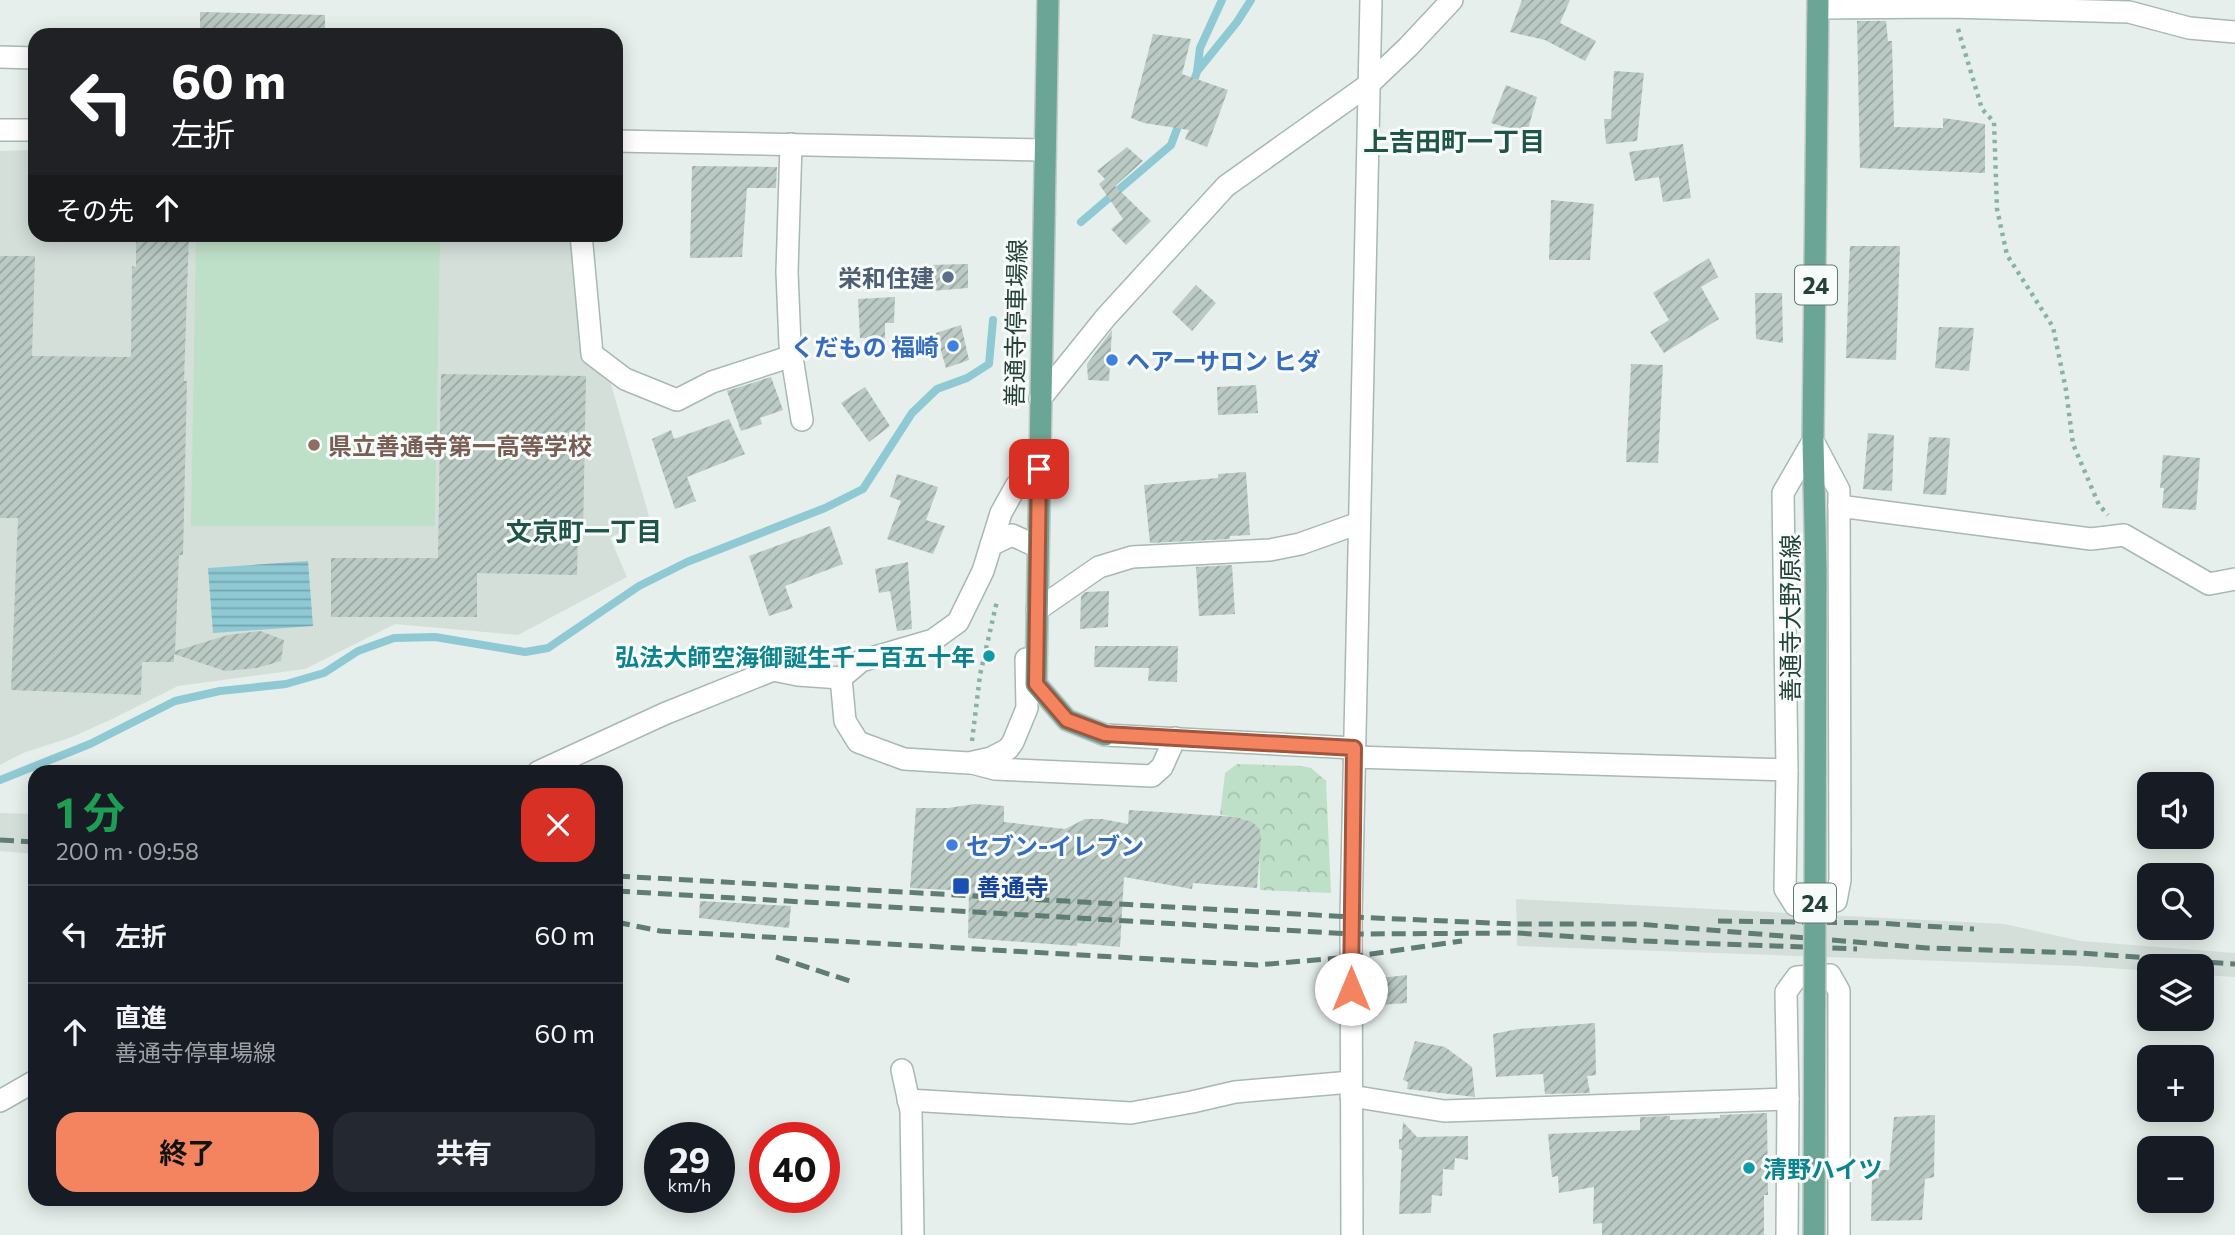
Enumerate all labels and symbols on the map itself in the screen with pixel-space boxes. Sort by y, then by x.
district label: 上吉田町一丁目 [1363,125,1545,156]
street label: 善通寺停車場線 [999,239,1031,407]
place label: 栄和住建 [838,263,934,292]
road number: 24 [1795,266,1837,304]
marker: 栄和住建 [940,269,956,285]
place label: くだもの 福崎 [790,332,939,361]
marker: くだもの 福崎 [945,338,961,354]
place label: ヘアーサロン ヒダ [1126,346,1321,375]
marker: ヘアーサロン ヒダ [1104,352,1120,368]
place label: 県立善通寺第一高等学校 [328,431,592,460]
marker: 県立善通寺第一高等学校 [306,437,322,453]
pin [1009,439,1069,499]
district label: 文京町一丁目 [506,515,662,546]
street label: 善通寺大野原線 [1775,534,1804,702]
place label: 弘法大師空海御誕生千二百五十年 [615,642,975,671]
marker: 弘法大師空海御誕生千二百五十年 [981,648,997,664]
place label: セブン-イレブン [966,831,1144,860]
marker: セブン-イレブン [944,837,960,853]
place label: 善通寺 [977,872,1049,901]
marker: 善通寺 [951,876,971,896]
road number: 24 [1794,884,1836,922]
position arrow [1314,952,1388,1026]
speed limit sign: 40 [749,1122,840,1213]
place label: 清野ハイツ [1763,1154,1883,1183]
marker: 清野ハイツ [1741,1160,1757,1176]

